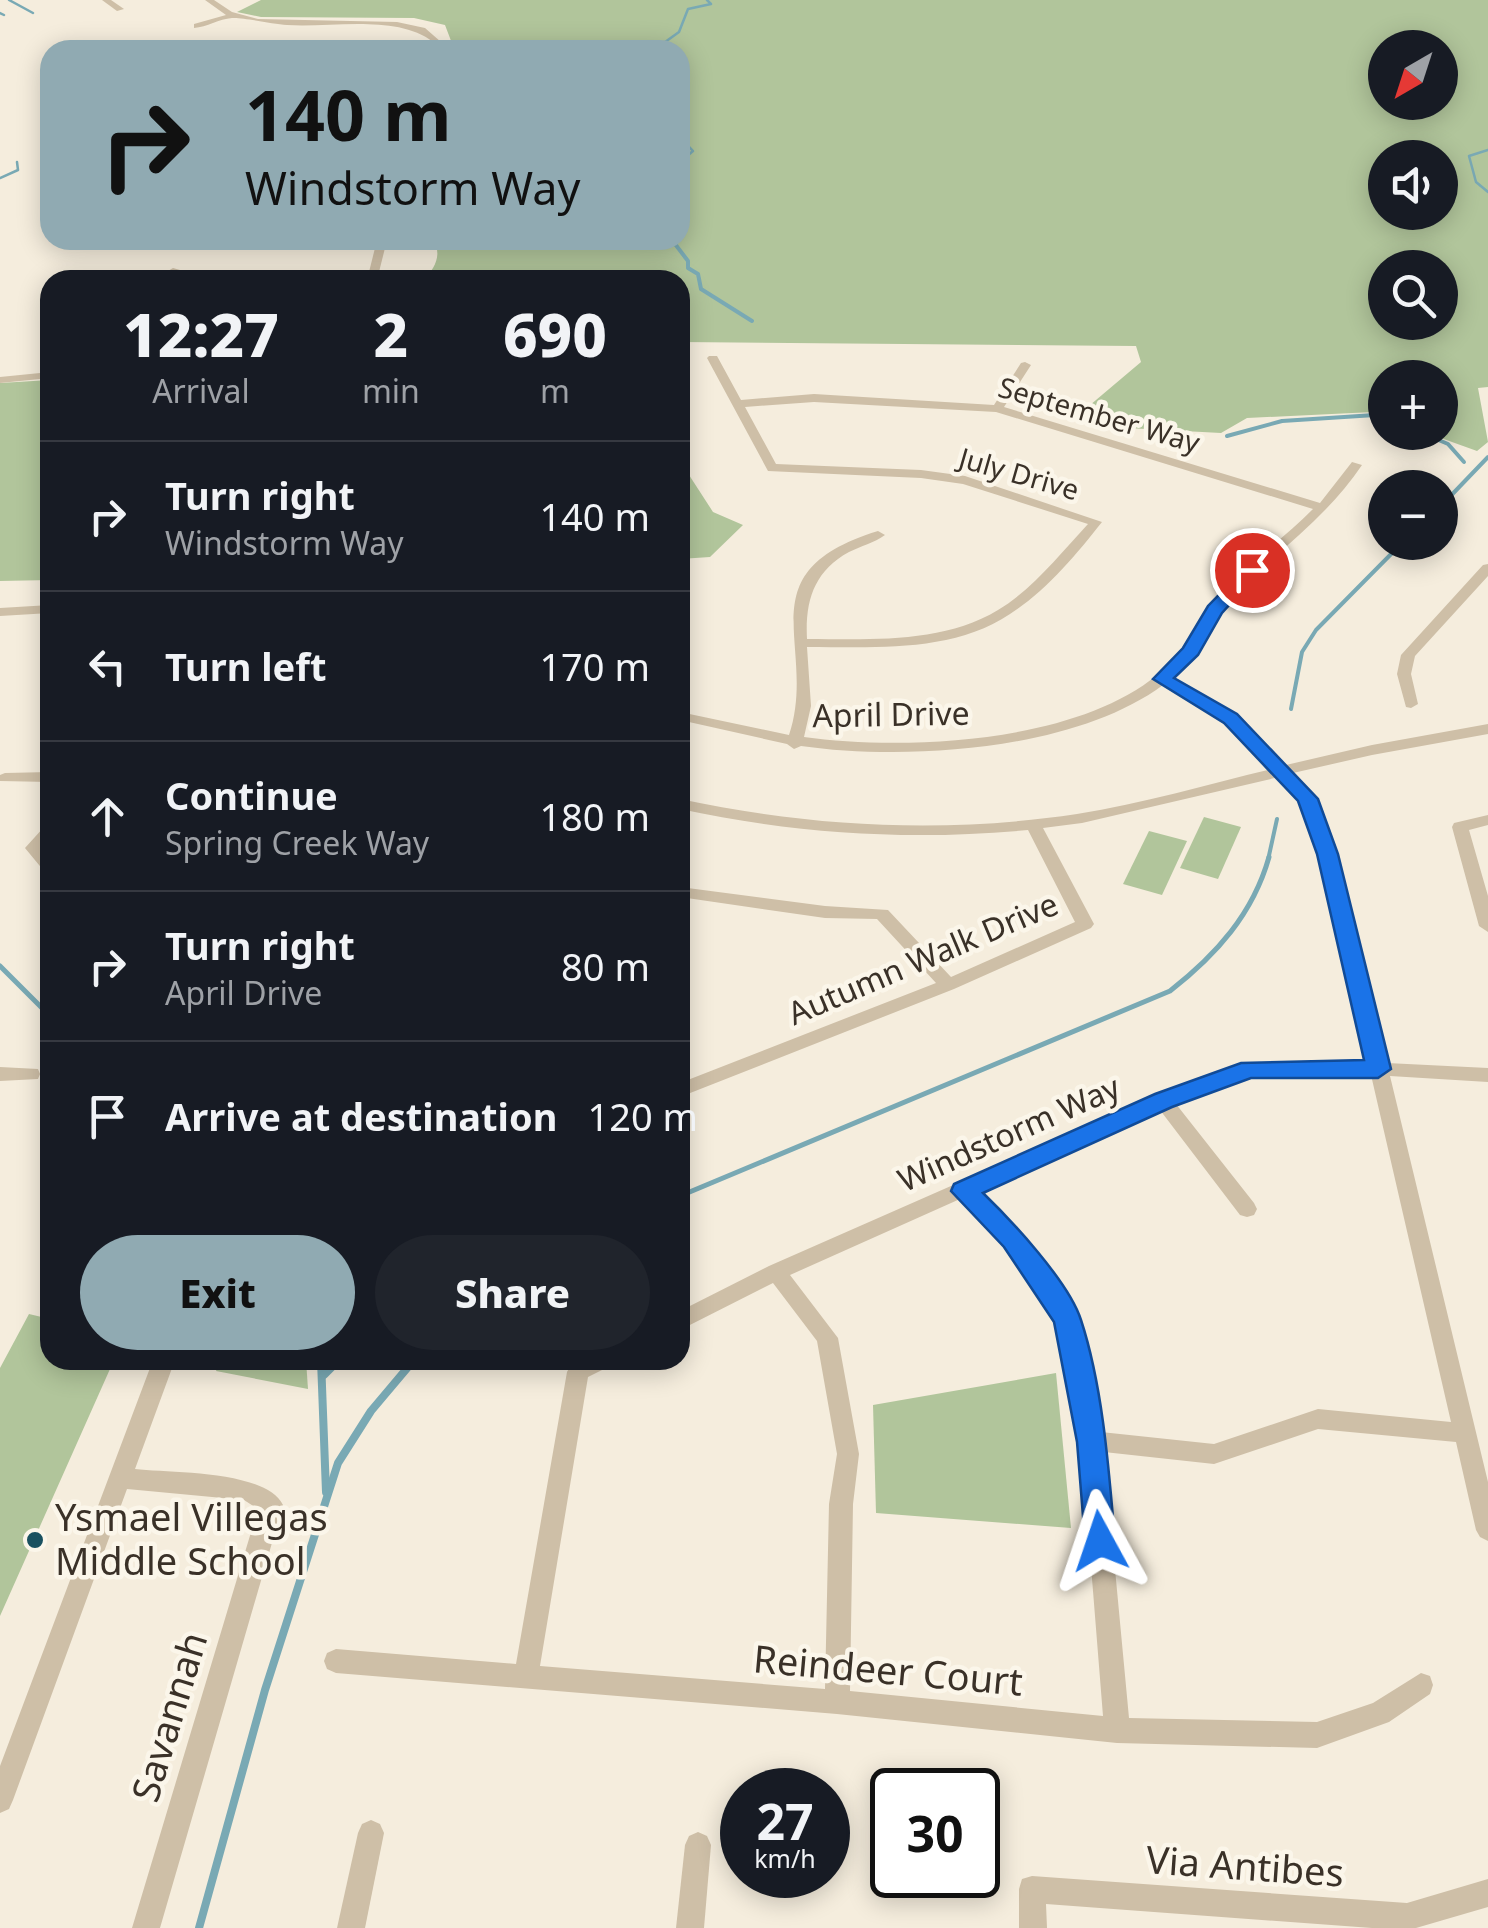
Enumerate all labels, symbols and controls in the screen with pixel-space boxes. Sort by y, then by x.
north arrow [1368,30,1458,120]
map controls [1368,30,1458,560]
text: 140 m [245,66,452,162]
icon: right [80,80,210,210]
button: sound [1368,140,1458,230]
text: Windstorm Way [245,157,580,218]
button: search [1368,250,1458,340]
text: 12:27 [123,293,279,375]
text: 2 [374,293,408,375]
text: 690 [503,293,607,375]
button: + [1368,360,1458,450]
street label: September Way [994,367,1205,461]
text: Arrival [152,369,250,412]
text: min [362,369,420,412]
text: m [540,369,570,412]
street label: July Drive [952,437,1084,508]
text: Turn right [165,469,355,521]
button: − [1368,470,1458,560]
icon: right [80,489,135,544]
text: 140 m [539,490,650,542]
text: Windstorm Way [165,521,404,564]
pin [1210,528,1295,613]
icon: arrive [1225,543,1280,598]
icon: left [80,639,135,694]
text: Turn left [165,640,327,692]
text: 170 m [539,640,650,692]
street label: April Drive [812,691,970,736]
text: Continue [165,769,338,821]
icon: ahead [80,789,135,844]
text: 180 m [539,790,650,842]
text: Spring Creek Way [165,821,429,864]
street label: Autumn Walk Drive [781,881,1064,1034]
text: Turn right [165,919,355,971]
icon: right [80,939,135,994]
text: 80 m [561,940,650,992]
text: April Drive [165,971,322,1014]
street label: Windstorm Way [891,1064,1127,1201]
icon: arrive [80,1089,135,1144]
text: Arrive at destination [165,1090,557,1142]
text: 120 m [587,1090,698,1142]
button: Exit [80,1235,355,1350]
button: Share [375,1235,650,1350]
position arrow [1048,1489,1152,1593]
place label: Ysmael Villegas Middle School [55,1490,328,1586]
marker: Ysmael Villegas Middle School [24,1529,46,1551]
street label: Savannah [118,1625,218,1807]
street label: Reindeer Court [751,1631,1025,1707]
speed limit sign: 30 [870,1768,1000,1898]
text: 27 [756,1787,814,1855]
street label: Via Antibes [1145,1832,1346,1898]
text: km/h [754,1841,816,1875]

